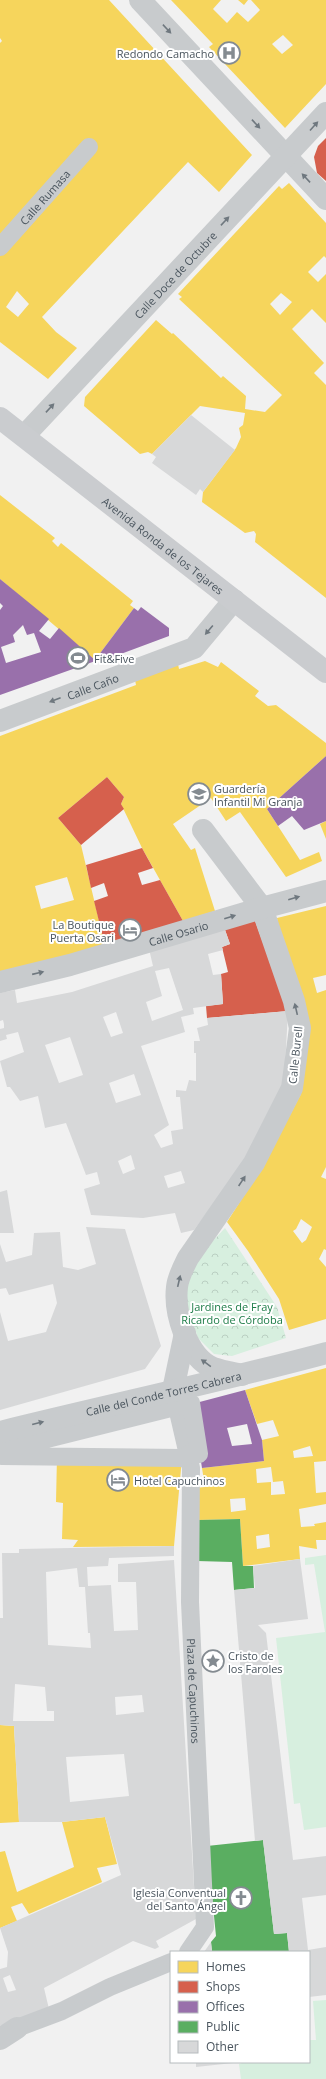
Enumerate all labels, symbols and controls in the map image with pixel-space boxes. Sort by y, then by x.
one-way arrow [162,24,171,33]
hospital icon: Redondo Camacho [216,40,242,66]
place label: Redondo Camacho [117,46,214,61]
one-way arrow [251,119,260,129]
one-way arrow [309,121,319,131]
street label: Calle Rumasa [16,166,73,228]
one-way arrow [301,173,311,183]
one-way arrow [221,216,230,226]
street label: Calle Doce de Octubre [130,228,219,321]
one-way arrow [46,403,55,413]
street label: Avenida Ronda de los Tejares [99,493,227,597]
one-way arrow [205,625,213,635]
sports icon: Fit&Five [65,645,91,671]
place label: Fit&Five [94,651,135,666]
street label: Calle Caño [65,669,121,703]
one-way arrow [48,698,60,704]
school or university icon: Guardería Infantil Mi Granja [186,781,212,807]
place label: Guardería Infantil Mi Granja [214,781,302,809]
one-way arrow [288,895,300,901]
one-way arrow [224,914,236,920]
place label: La Boutique Puerta Osari [50,917,114,945]
hotel icon: La Boutique Puerta Osari [117,917,143,943]
street label: Calle Osario [147,917,210,949]
one-way arrow [32,970,44,976]
one-way arrow [292,1003,298,1015]
street label: Calle Burell [285,1026,305,1084]
one-way arrow [238,1176,246,1186]
one-way arrow [176,1275,182,1287]
park label: Jardines de Fray Ricardo de Córdoba [181,1299,283,1327]
one-way arrow [201,1359,212,1367]
street label: Calle del Conde Torres Cabrera [84,1367,243,1419]
one-way arrow [32,1419,44,1425]
hotel icon: Hotel Capuchinos [105,1467,131,1493]
place label: Hotel Capuchinos [134,1473,224,1488]
street label: Plaza de Capuchinos [184,1638,204,1744]
place icon: Cristo de los Faroles [200,1648,226,1674]
place label: Cristo de los Faroles [228,1648,283,1676]
place label: Iglesia Conventual del Santo Ángel [133,1885,226,1913]
church icon: Iglesia Conventual del Santo Ángel [228,1885,254,1911]
legend [170,1951,310,2063]
text: Homes [206,1958,246,1975]
text: Shops [206,1978,241,1995]
text: Offices [206,1998,245,2015]
text: Public [206,2018,240,2035]
text: Other [206,2038,239,2055]

